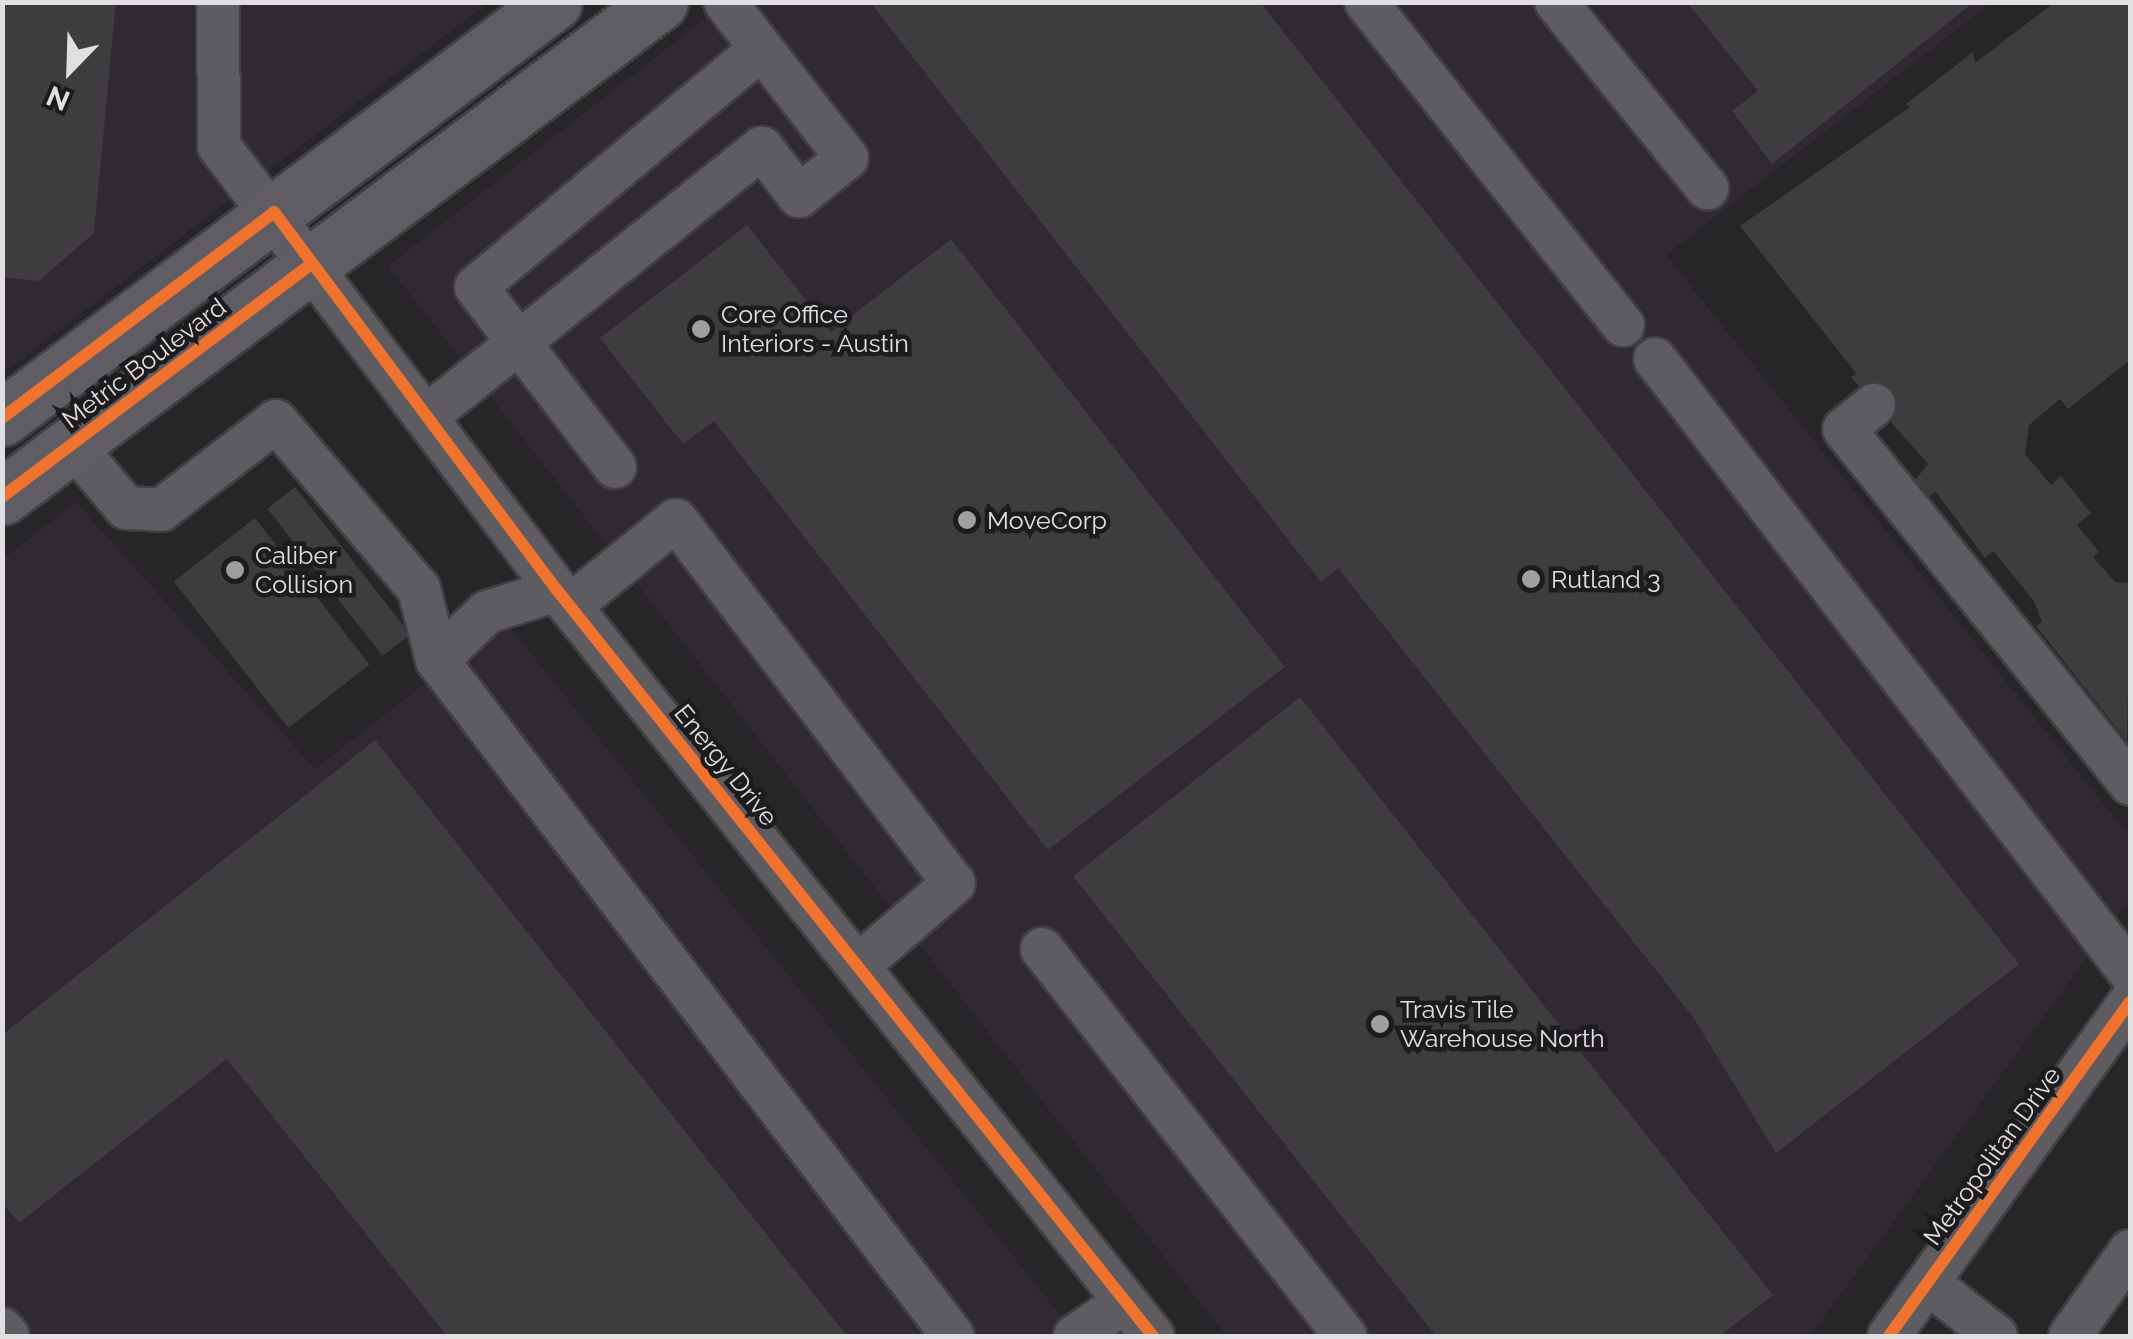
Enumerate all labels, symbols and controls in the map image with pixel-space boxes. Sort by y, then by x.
north arrow [20,20,120,120]
text: N [42,79,74,117]
street label: Metric Boulevard [56,292,232,434]
place label: Core Office Interiors - Austin [721,300,910,359]
marker: Core Office Interiors - Austin [690,318,712,340]
place label: MoveCorp [987,505,1107,535]
marker: MoveCorp [956,509,978,531]
place label: Caliber Collision [255,541,353,600]
marker: Caliber Collision [224,559,246,581]
place label: Rutland 3 [1551,564,1661,594]
marker: Rutland 3 [1520,568,1542,590]
street label: Energy Drive [668,698,784,832]
place label: Travis Tile Warehouse North [1400,995,1605,1054]
marker: Travis Tile Warehouse North [1369,1013,1391,1035]
street label: Metropolitan Drive [1917,1061,2067,1251]

